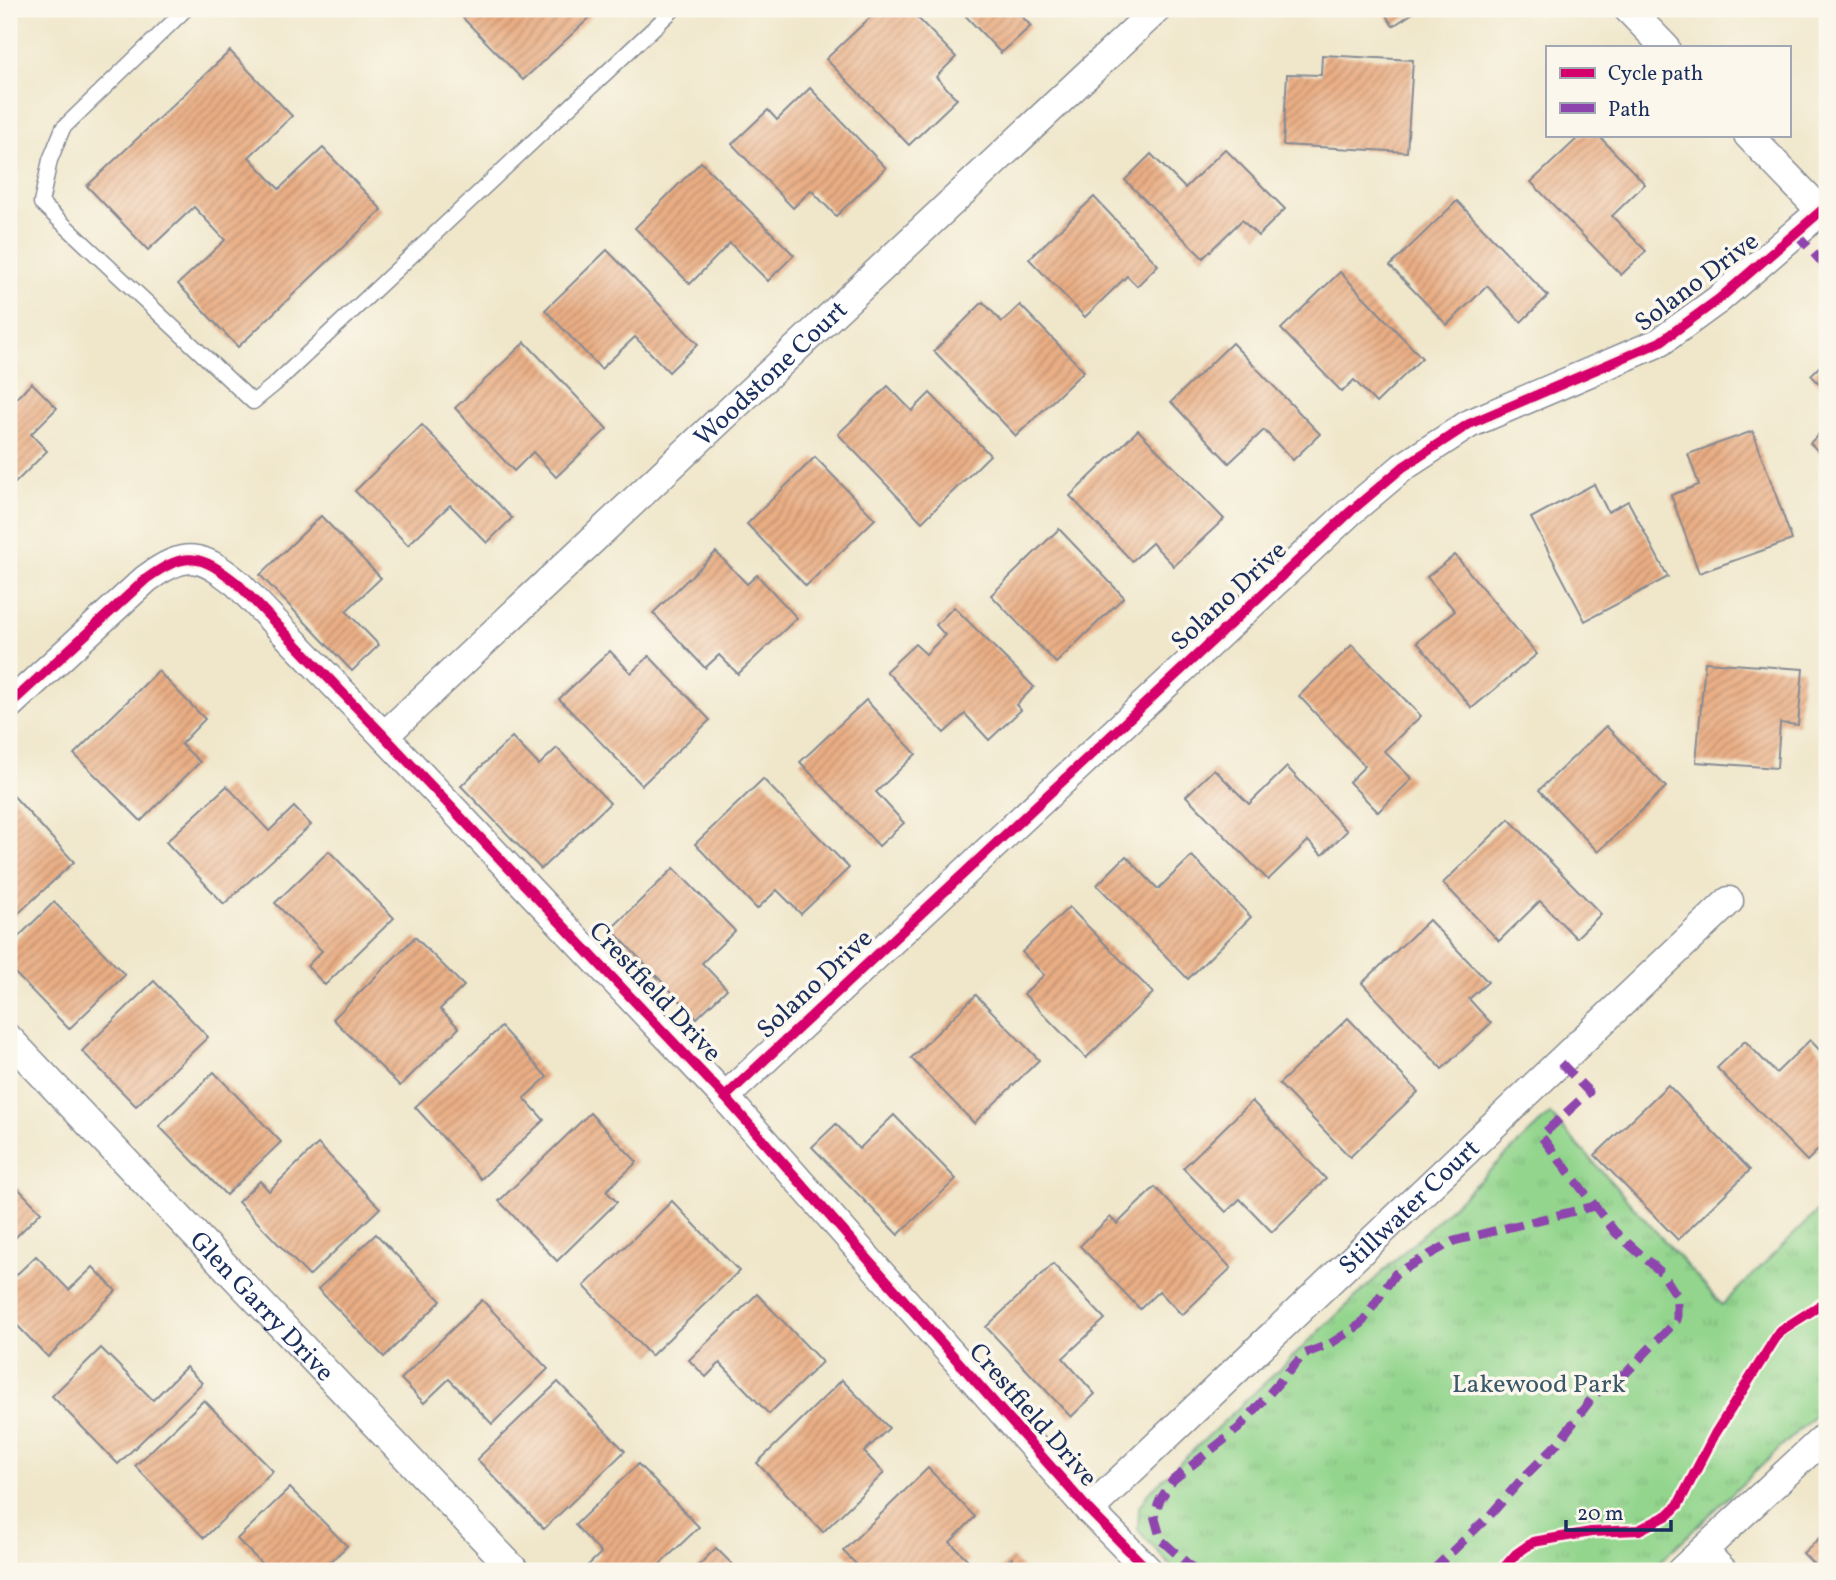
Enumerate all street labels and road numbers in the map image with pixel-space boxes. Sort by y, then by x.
street label: Solano Drive [1628,224,1767,341]
street label: Woodstone Court [687,293,856,456]
street label: Solano Drive [1163,533,1295,660]
street label: Crestfield Drive [580,914,729,1071]
street label: Solano Drive [749,921,881,1048]
street label: Stillwater Court [1331,1132,1488,1283]
street label: Glen Garry Drive [181,1224,342,1390]
street label: Crestfield Drive [960,1335,1105,1495]

